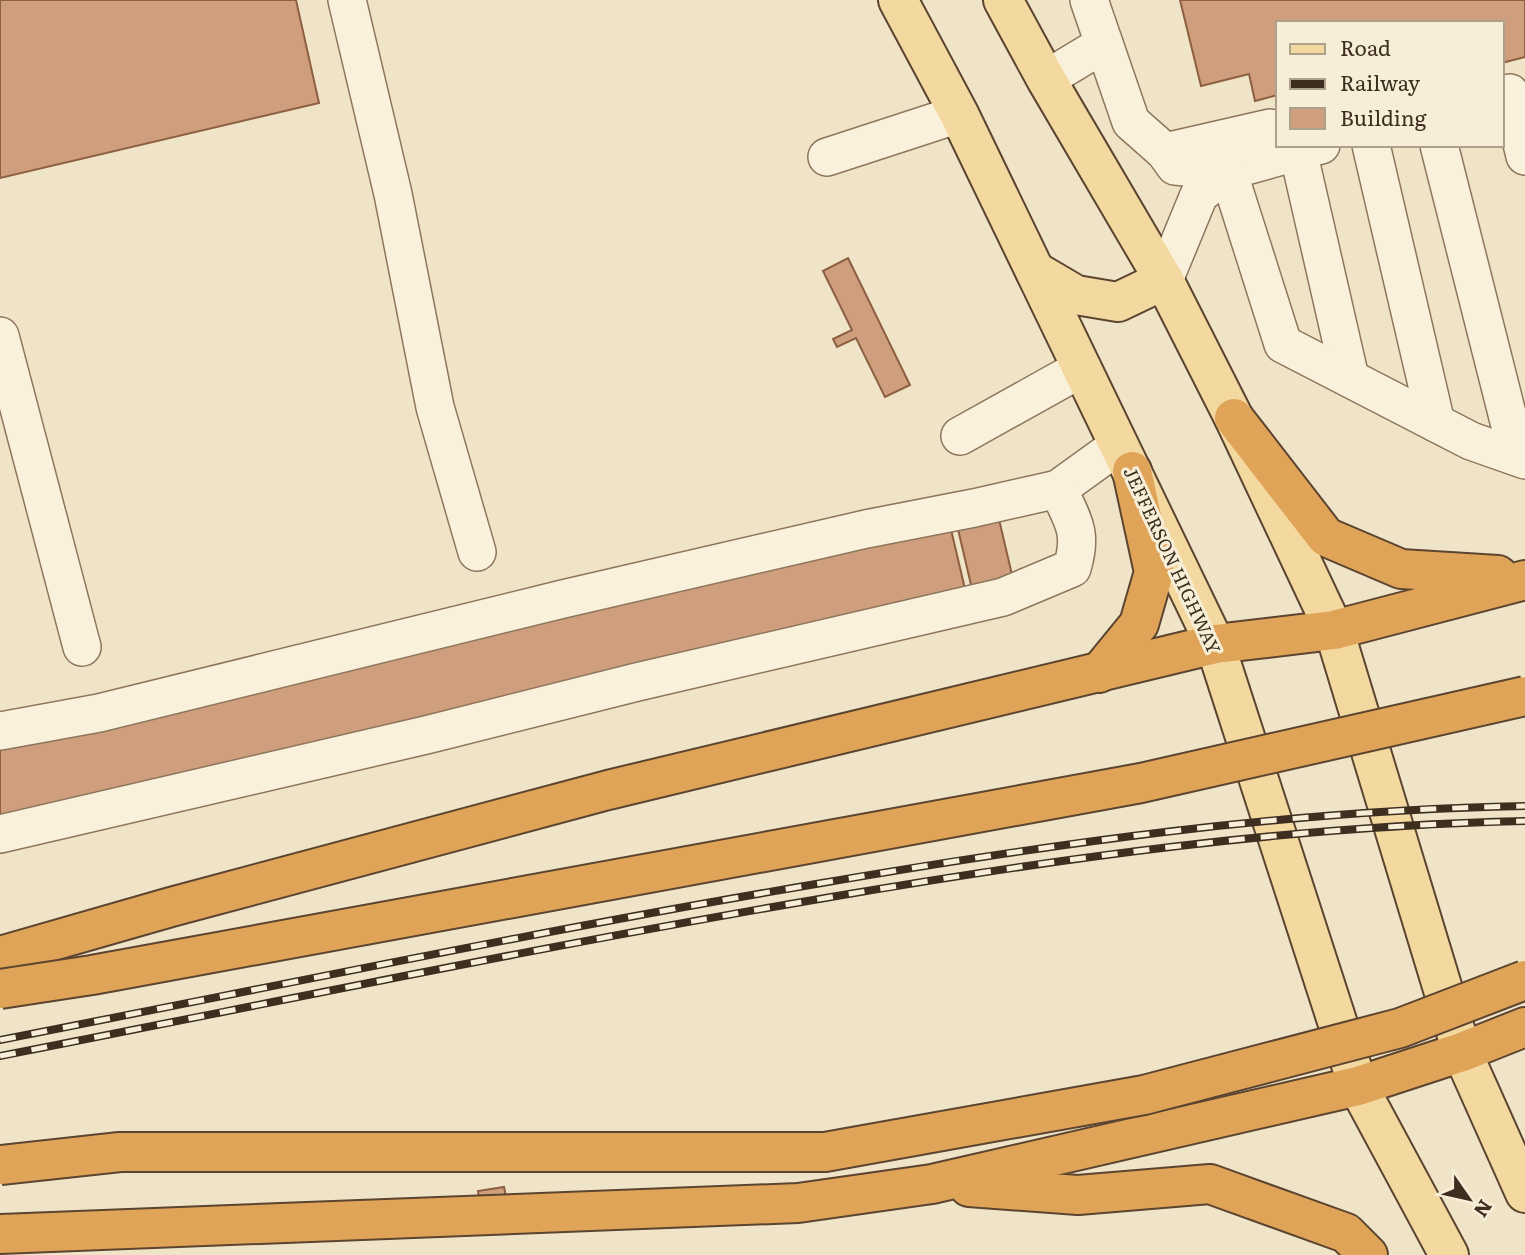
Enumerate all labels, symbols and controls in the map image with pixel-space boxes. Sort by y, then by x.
legend [1276,21,1504,147]
text: Road [1340,31,1391,62]
text: Railway [1340,66,1421,97]
text: Building [1340,101,1427,132]
street label: JEFFERSON HIGHWAY [1118,462,1228,658]
north arrow [1434,1164,1504,1234]
text: N [1468,1195,1500,1224]

